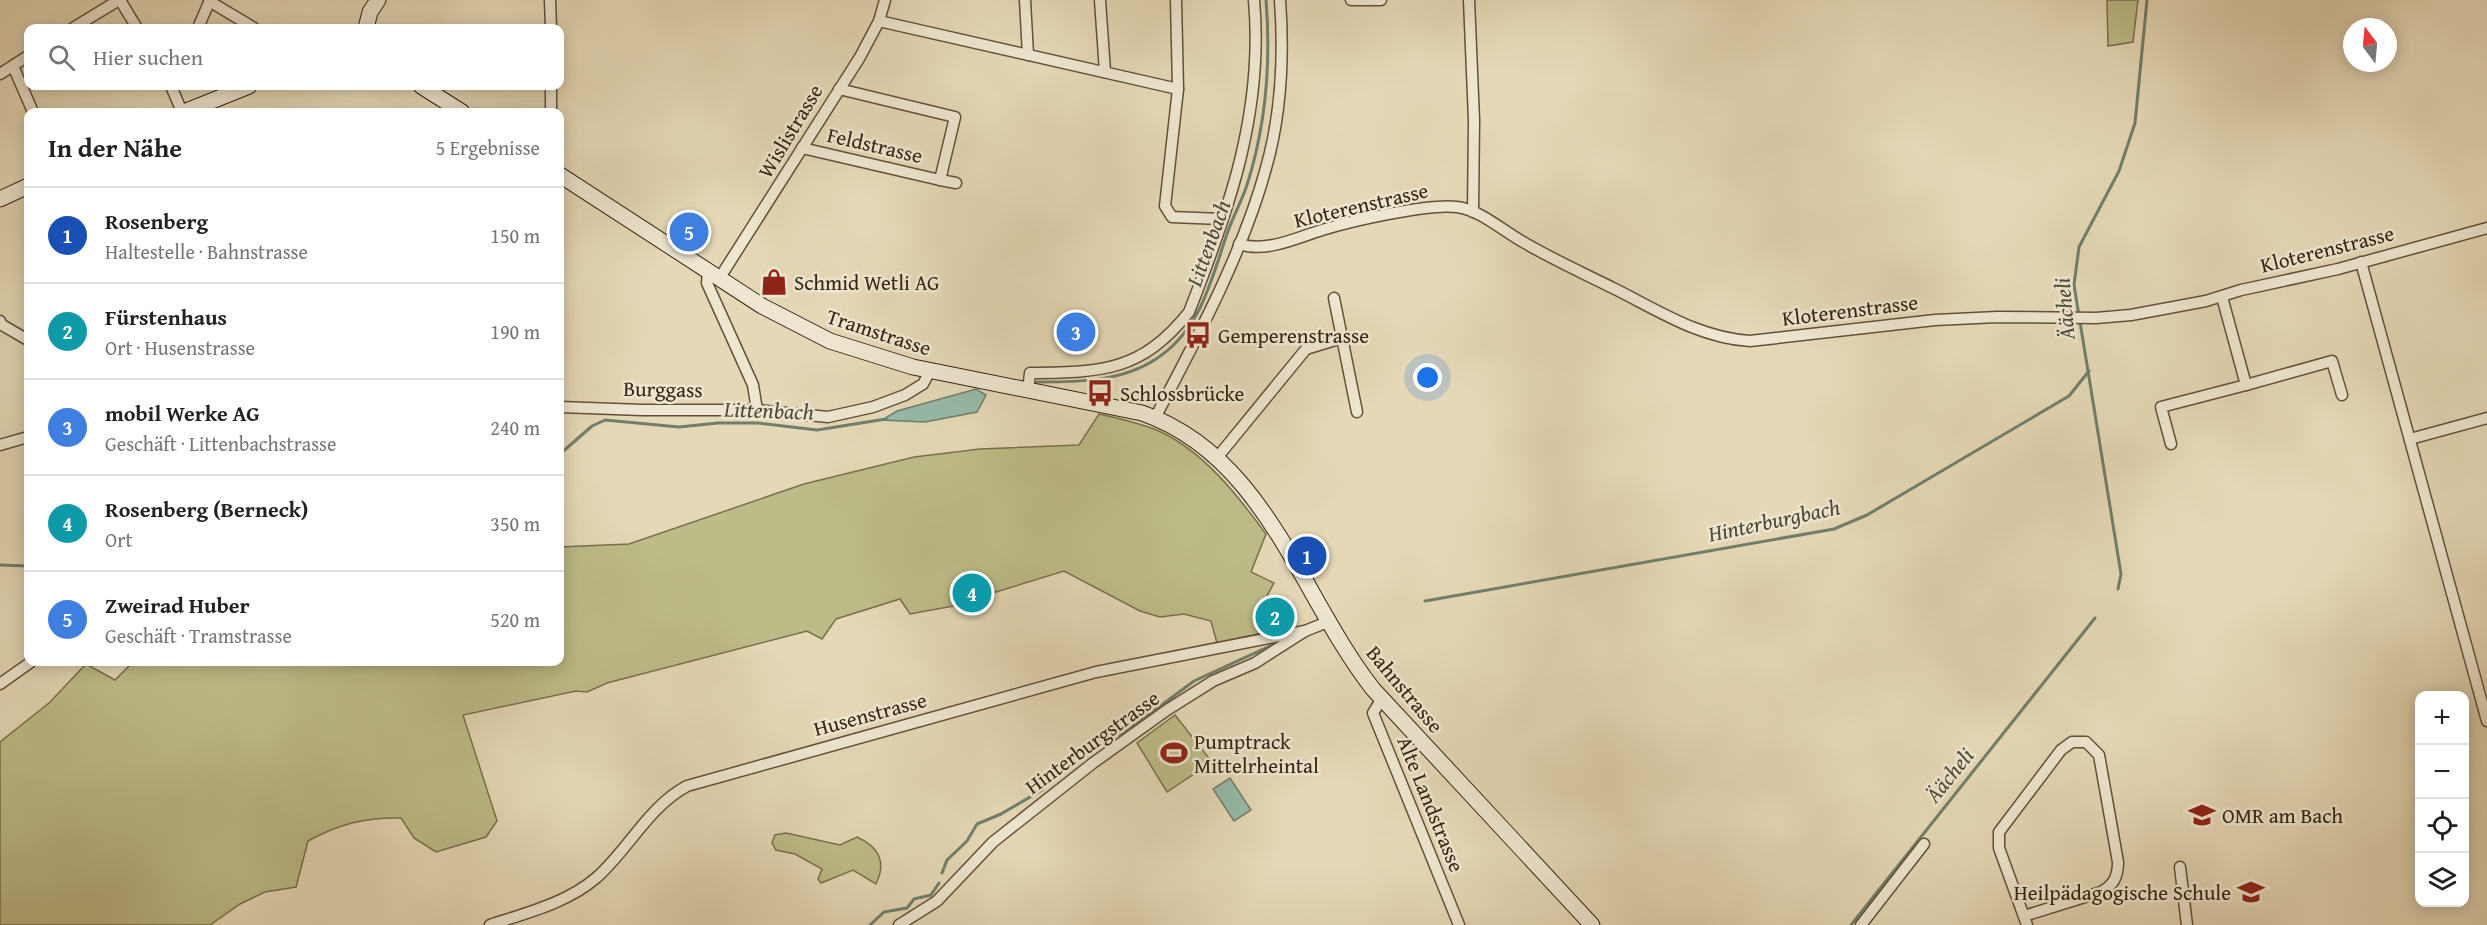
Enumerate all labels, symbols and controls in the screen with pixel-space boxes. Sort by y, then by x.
north arrow [2343,18,2397,72]
search box [24,24,564,90]
icon: search [45,41,78,74]
text: Hier suchen [93,41,203,73]
street label: Wislistrasse [750,78,830,184]
street label: Feldstrasse [824,119,926,171]
text: In der Nähe [48,128,182,167]
text: 5 Ergebnisse [436,133,540,162]
street label: Kloterenstrasse [1291,174,1431,236]
water label: Littenbach [1177,195,1238,292]
text: Rosenberg [105,205,208,237]
pin: 5 [670,210,708,254]
street label: Kloterenstrasse [2257,217,2397,281]
text: 1 [62,221,73,250]
text: 150 m [490,221,540,250]
text: Haltestelle · Bahnstrasse [105,237,308,266]
shop icon: Schmid Wetli AG [759,267,789,297]
place label: Schmid Wetli AG [794,267,939,298]
water label: Äächeli [2045,276,2083,342]
street label: Kloterenstrasse [1780,286,1920,334]
text: Fürstenhaus [105,301,227,333]
street label: Tramstrasse [823,301,935,363]
pin: 3 [1056,310,1096,354]
text: 2 [62,317,73,346]
text: 190 m [490,317,540,346]
bus stop icon: Gemperenstrasse [1183,320,1213,350]
place label: Gemperenstrasse [1218,320,1369,351]
text: Ort · Husenstrasse [105,333,255,362]
your location [1413,363,1442,392]
street label: Burggass [623,373,703,405]
bus stop icon: Schlossbrücke [1085,378,1115,408]
place label: Schlossbrücke [1120,378,1244,409]
water label: Littenbach [722,392,815,428]
text: mobil Werke AG [105,397,260,429]
text: 3 [62,413,73,442]
text: 240 m [490,413,540,442]
text: Geschäft · Littenbachstrasse [105,429,336,458]
water label: Hinterburgbach [1704,490,1843,550]
text: Rosenberg (Berneck) [105,493,308,525]
text: 4 [62,509,73,538]
text: 350 m [490,509,540,538]
text: Ort [105,525,132,554]
pin: 1 [1288,534,1326,578]
pin: 4 [952,570,992,616]
text: Zweirad Huber [105,589,250,621]
pin: 2 [1256,594,1294,640]
text: 5 [62,605,73,634]
text: 520 m [490,605,540,634]
text: Geschäft · Tramstrasse [105,621,292,650]
street label: Bahnstrasse [1359,638,1451,740]
street label: Hinterburgstrasse [1018,682,1166,801]
street label: Husenstrasse [810,684,930,744]
map controls [2415,691,2469,907]
button: + [2415,691,2469,745]
place label: Pumptrack Mittelrheintal [1194,726,1319,781]
street label: Alte Landstrasse [1390,731,1472,877]
sports icon: Pumptrack Mittelrheintal [1159,738,1189,768]
water label: Äächeli [1916,741,1981,810]
button: − [2415,745,2469,799]
button: locate [2415,799,2469,853]
school or university icon: OMR am Bach [2187,800,2217,830]
place label: OMR am Bach [2222,800,2343,831]
button: layers [2415,853,2469,907]
place label: Heilpädagogische Schule [2014,877,2231,908]
school or university icon: Heilpädagogische Schule [2236,877,2266,907]

